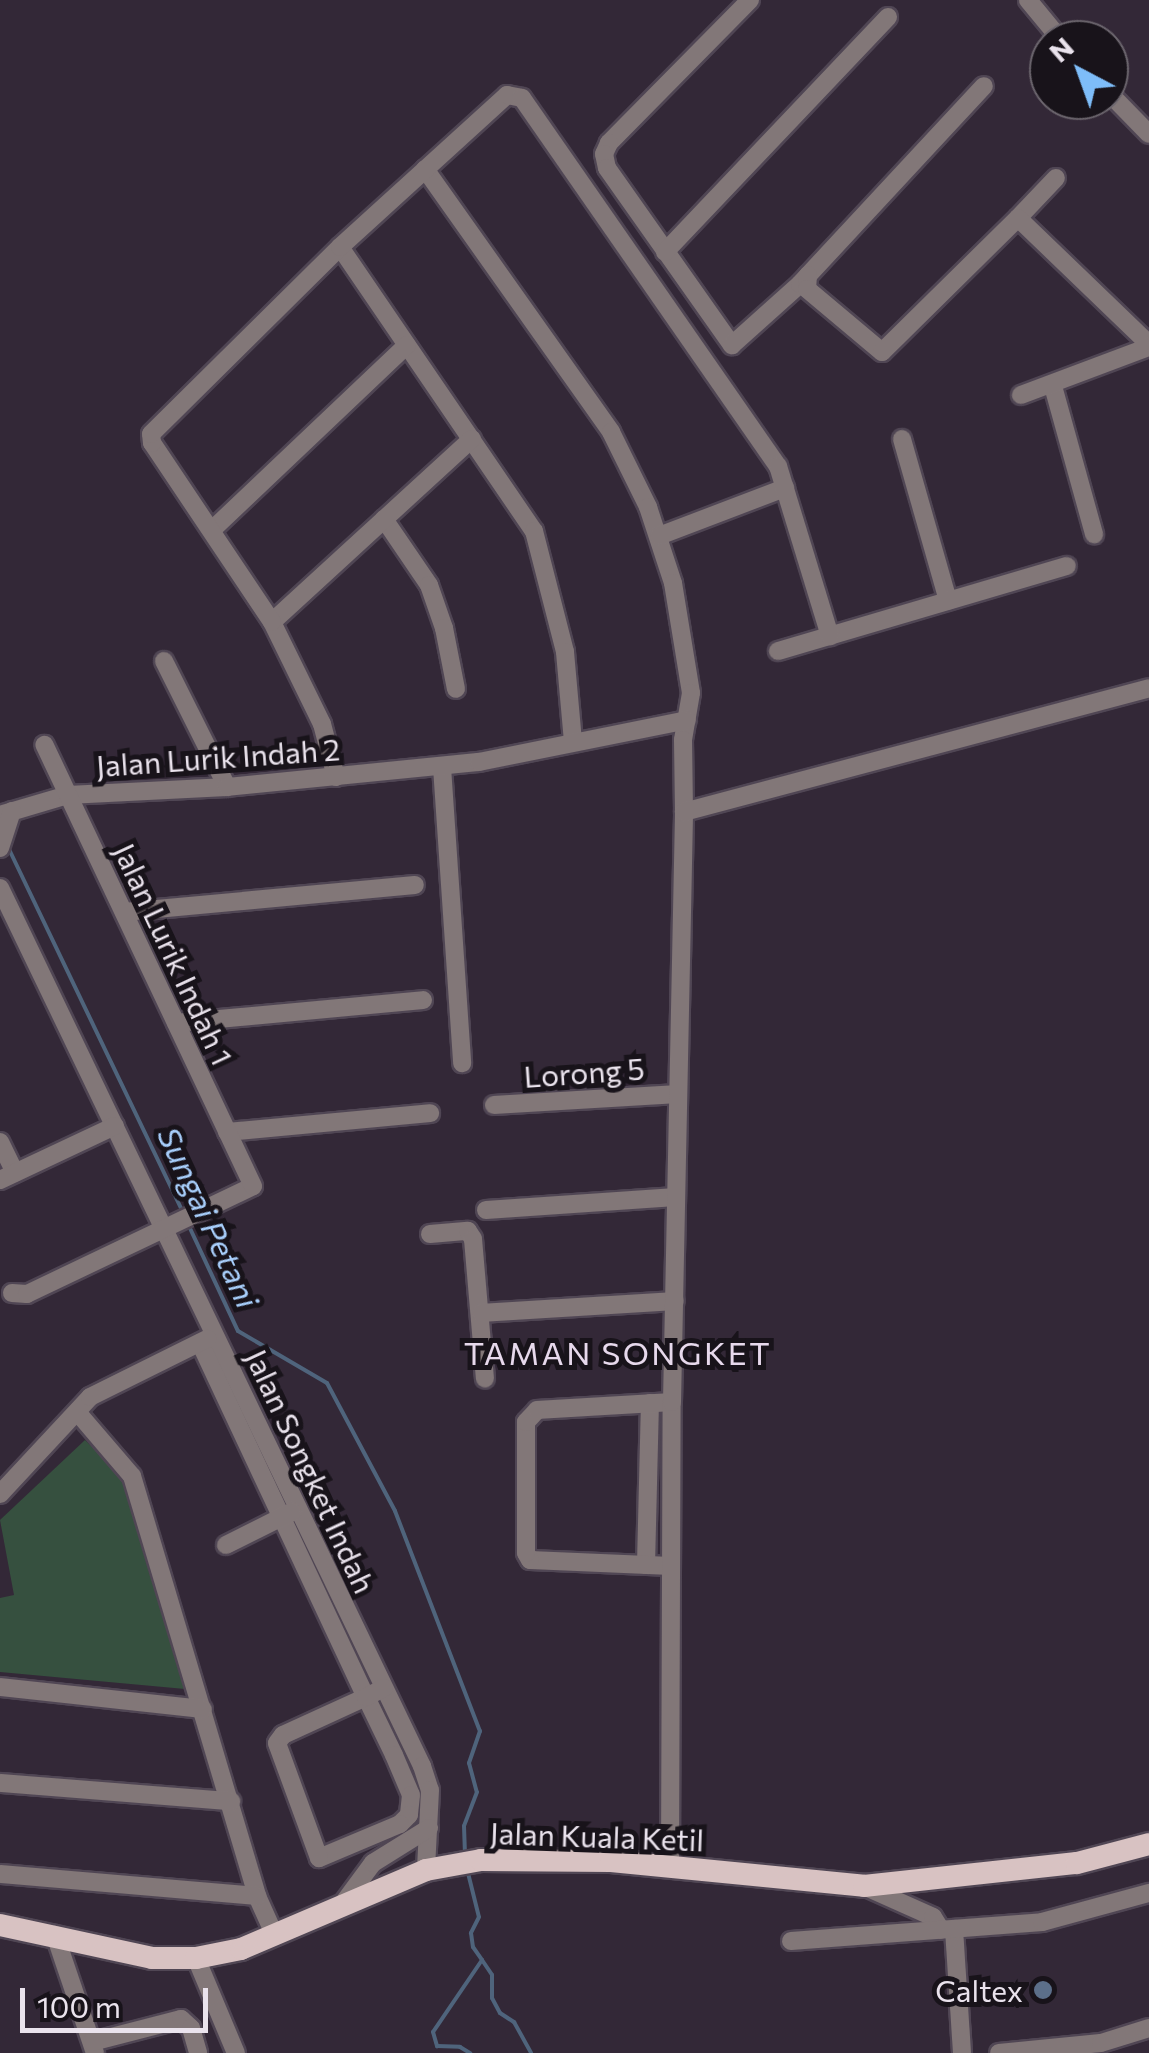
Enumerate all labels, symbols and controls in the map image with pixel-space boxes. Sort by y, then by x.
north arrow [1029,20,1129,120]
text: N [1042,29,1080,69]
street label: Jalan Lurik Indah 2 [95,731,341,783]
street label: Jalan Lurik Indah 1 [107,837,241,1071]
street label: Lorong 5 [522,1050,646,1094]
water label: Sungai Petani [150,1120,268,1314]
district label: TAMAN SONGKET [464,1333,772,1371]
street label: Jalan Songket Indah [239,1343,383,1599]
street label: Jalan Kuala Ketil [489,1814,705,1858]
scale bar [25,1968,212,2030]
place label: Caltex [935,1972,1023,2008]
marker: Caltex [1032,1979,1054,2001]
text: 100 m [37,1987,121,2024]

